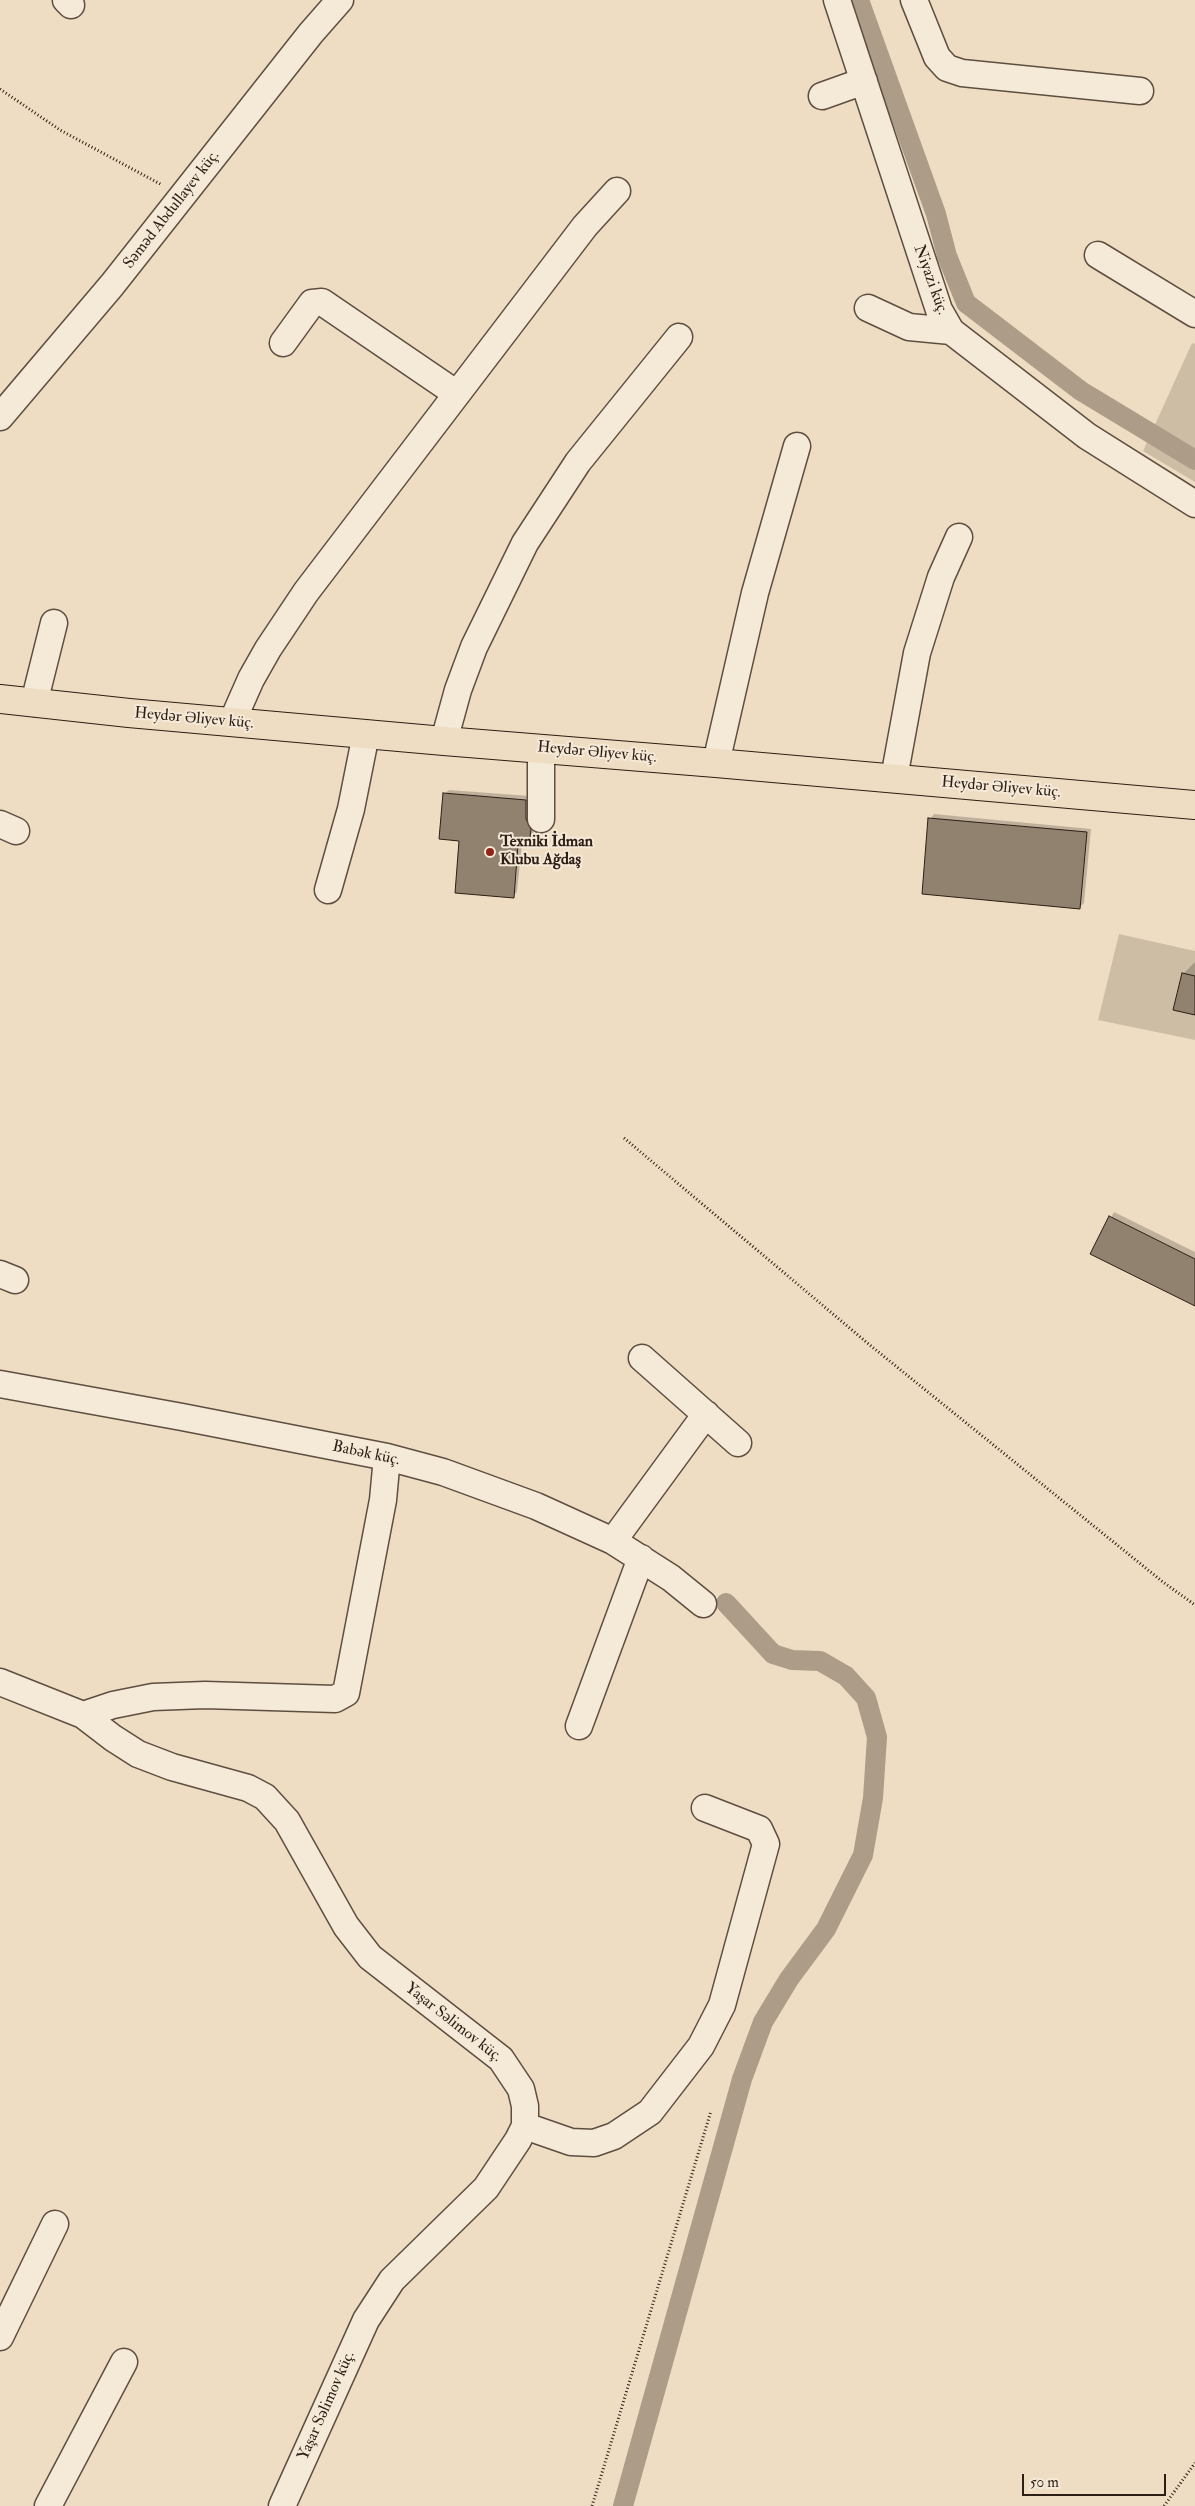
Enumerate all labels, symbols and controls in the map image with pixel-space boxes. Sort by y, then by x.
street label: Səməd Abdullayev küç. [120,147,224,273]
street label: Niyazi küç. [909,243,951,317]
street label: Heydər Əliyev küç. [133,704,255,734]
street label: Heydər Əliyev küç. [536,738,658,768]
street label: Heydər Əliyev küç. [940,773,1062,803]
place label: Texniki İdman Klubu Ağdaş [500,833,593,871]
marker: Texniki İdman Klubu Ağdaş [484,846,496,858]
street label: Babək küç. [331,1437,401,1471]
street label: Yaşar Səlimov küç. [401,1979,505,2067]
street label: Yaşar Səlimov küç. [294,2348,360,2464]
scale bar [1025,2464,1169,2496]
text: 50 m [1030,2473,1059,2492]

